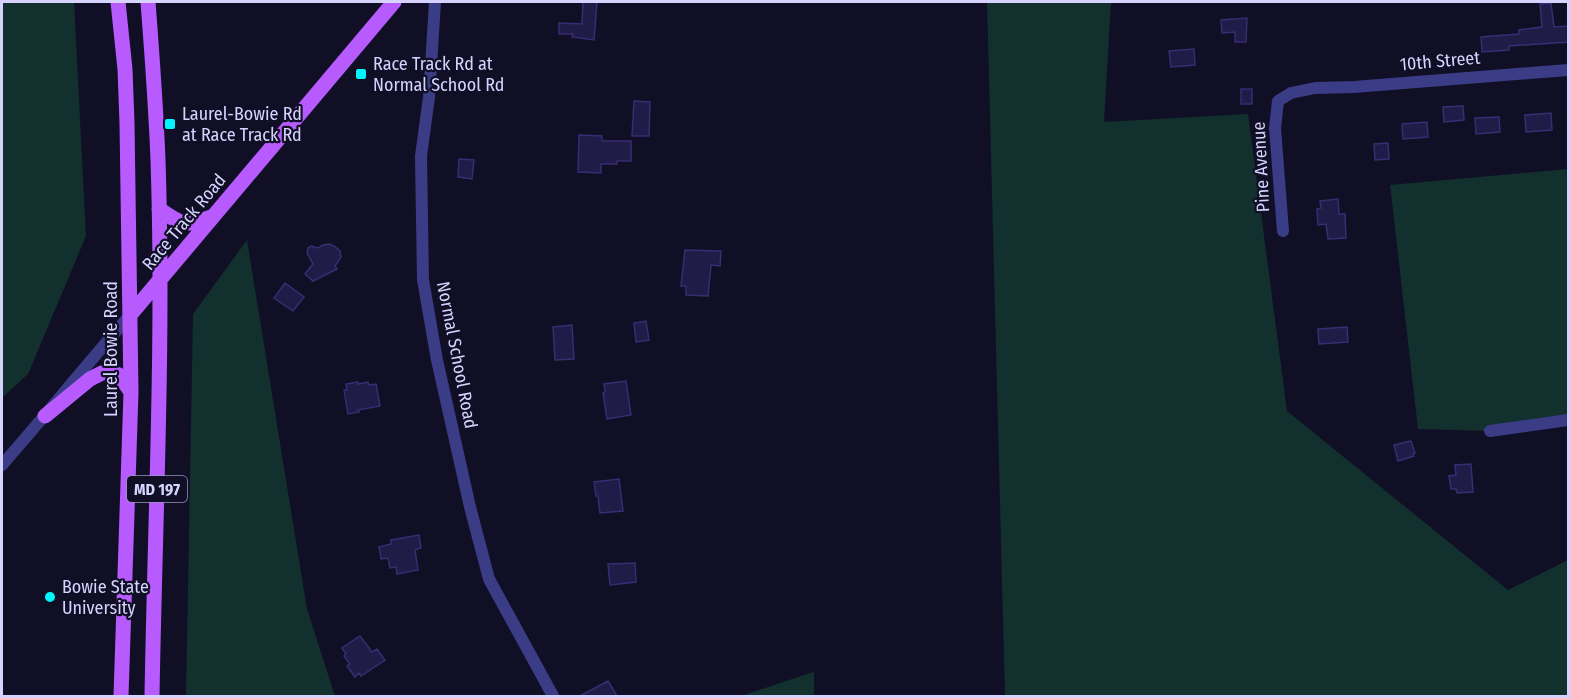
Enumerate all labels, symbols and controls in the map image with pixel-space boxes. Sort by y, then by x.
street label: 10th Street [1399,47,1481,75]
place label: Race Track Rd at Normal School Rd [373,53,504,96]
marker: Race Track Rd at Normal School Rd [354,67,368,81]
place label: Laurel-Bowie Rd at Race Track Rd [182,103,302,146]
marker: Laurel-Bowie Rd at Race Track Rd [163,117,177,131]
street label: Pine Avenue [1248,121,1274,213]
street label: Race Track Road [137,169,231,275]
street label: Normal School Road [432,280,482,430]
street label: Laurel Bowie Road [100,281,122,417]
road number: MD 197 [127,476,187,502]
place label: Bowie State University [62,576,149,619]
marker: Bowie State University [43,590,57,604]

